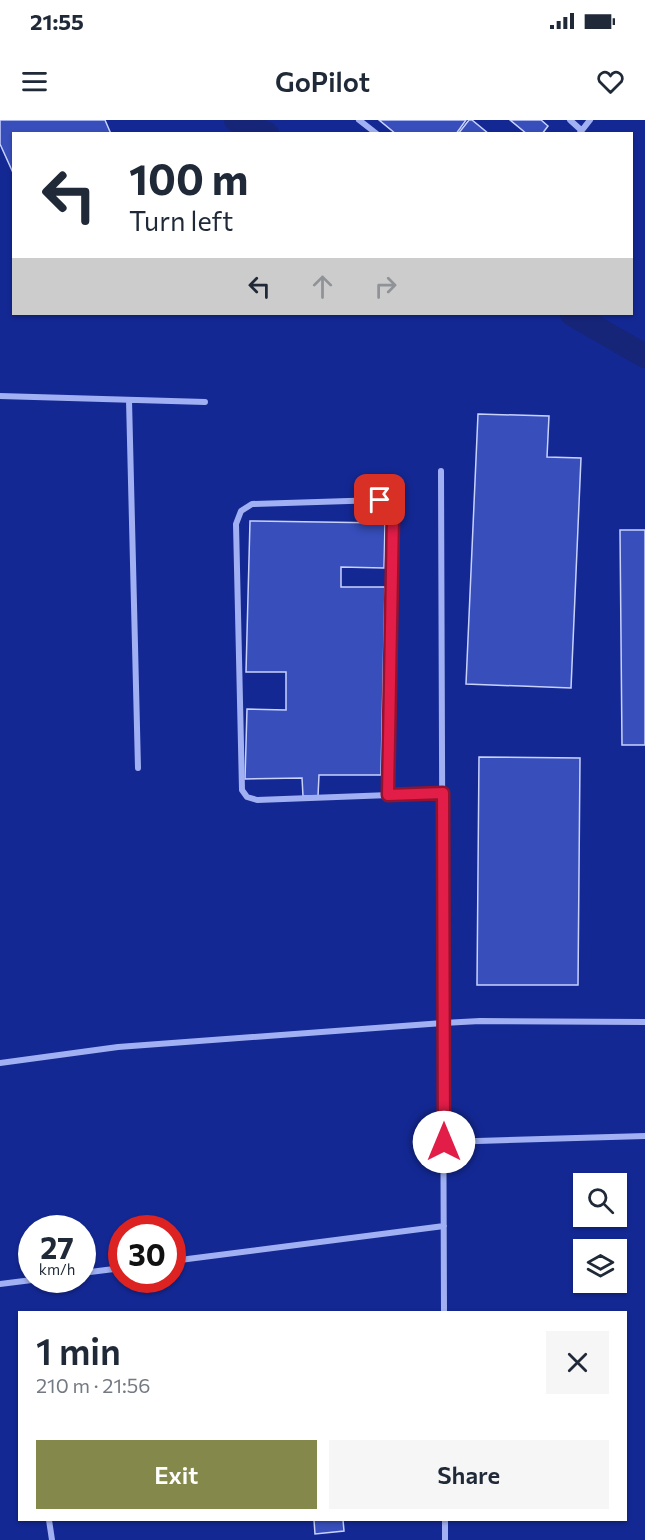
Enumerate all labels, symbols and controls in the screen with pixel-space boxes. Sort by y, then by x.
text: 21:55 [30,8,84,35]
icon: menu [18,65,51,98]
text: GoPilot [275,65,370,98]
icon: heart [594,65,627,98]
text: 100 m [129,152,249,204]
icon: left [30,156,108,234]
text: Turn left [129,204,233,237]
icon: left [243,270,276,303]
icon: ahead [306,270,339,303]
icon: right [369,270,402,303]
pin [354,474,405,525]
icon: arrive [363,483,396,516]
position arrow [412,1110,476,1174]
map controls [573,1173,627,1293]
button: search [573,1173,627,1227]
speed limit sign: 30 [108,1215,186,1293]
text: 27 [40,1228,74,1265]
button: layers [573,1239,627,1293]
text: km/h [39,1260,75,1278]
text: 1 min [36,1328,121,1372]
button: close [546,1331,609,1394]
text: 210 m · 21:56 [36,1373,150,1397]
button: Exit [36,1440,317,1509]
button: Share [329,1440,609,1509]

